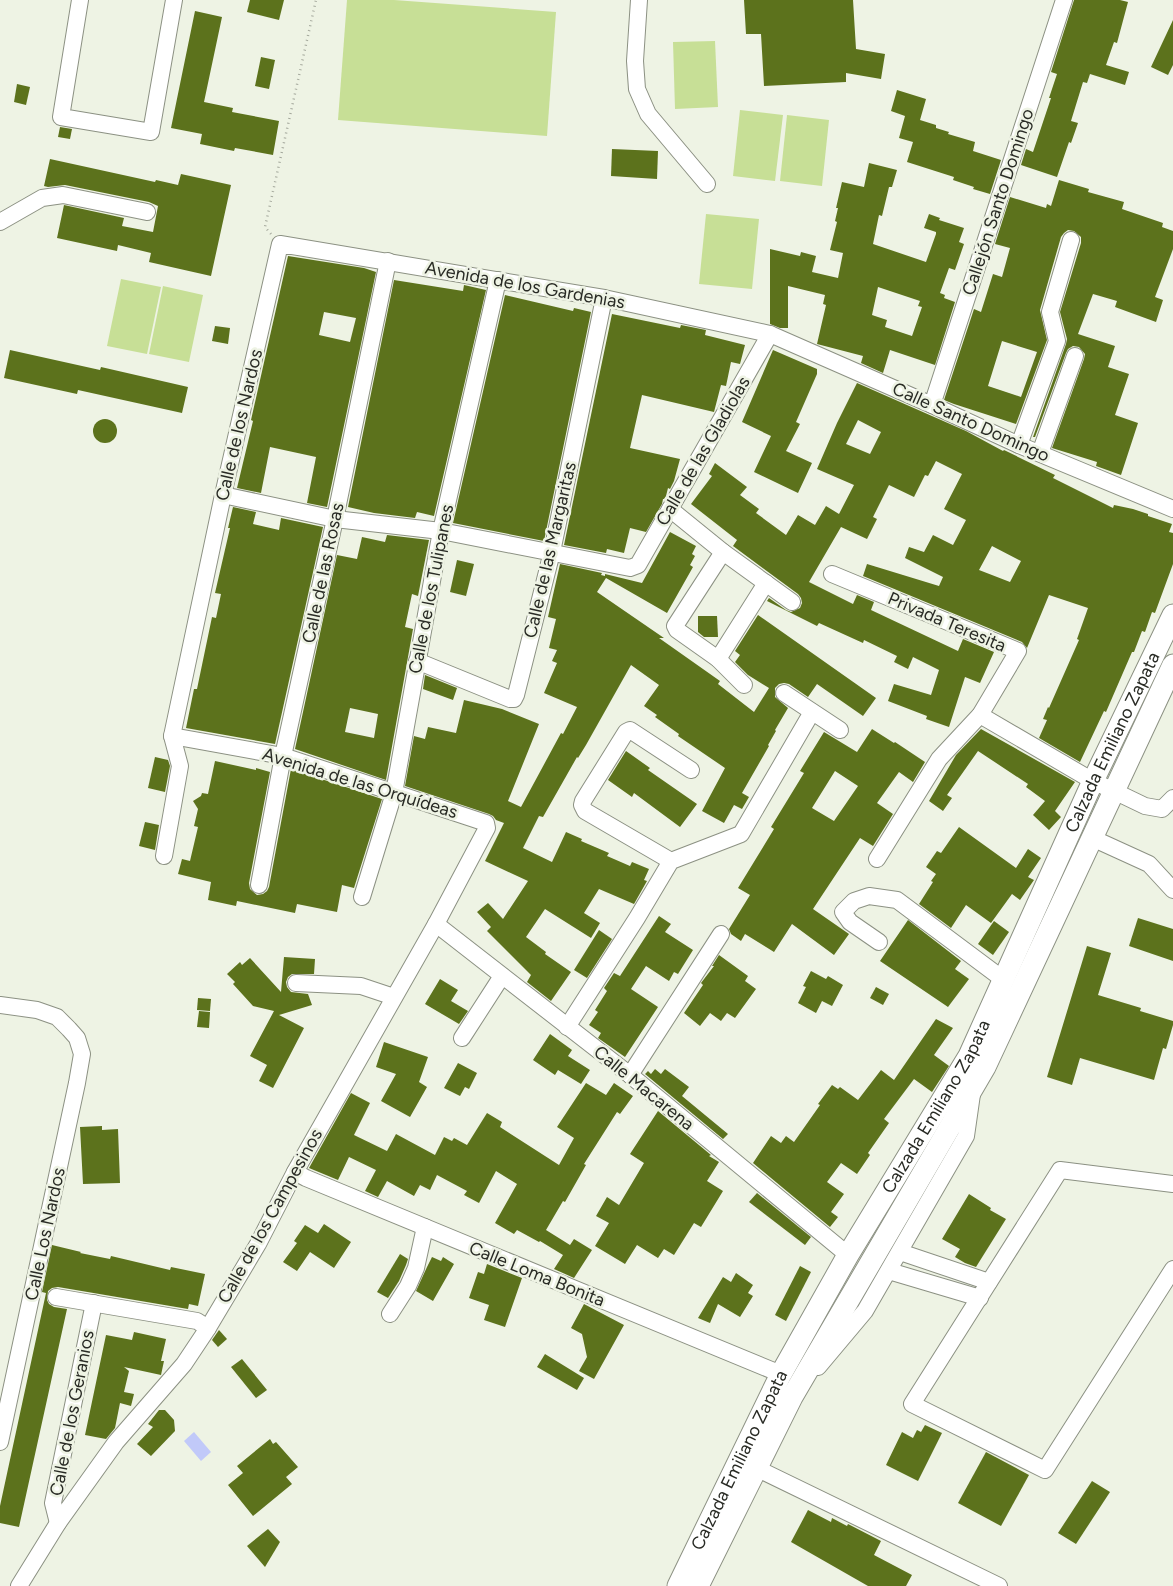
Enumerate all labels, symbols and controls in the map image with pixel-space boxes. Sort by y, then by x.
street label: Callejón Santo Domingo [957,106,1039,298]
street label: Avenida de los Gardenias [423,257,627,313]
street label: Calle de los Nardos [211,347,267,503]
street label: Calle de las Gladiolas [651,372,755,530]
street label: Calle Santo Domingo [889,377,1053,467]
street label: Calle de las Margaritas [519,460,581,640]
street label: Calle de las Rosas [297,501,349,645]
street label: Calle de los Tulipanes [404,503,458,675]
street label: Privada Teresita [885,587,1009,657]
street label: Calzada Emiliano Zapata [1060,648,1164,836]
street label: Avenida de las Orquídeas [260,743,460,823]
street label: Calzada Emiliano Zapata [877,1016,995,1197]
street label: Calle Macarena [589,1041,699,1135]
street label: Calle de los Campesinos [213,1125,327,1307]
street label: Calle Los Nardos [20,1165,70,1303]
street label: Calle Loma Bonita [466,1237,608,1311]
street label: Calle de los Geranios [45,1328,99,1498]
street label: Calzada Emiliano Zapata [686,1367,792,1554]

